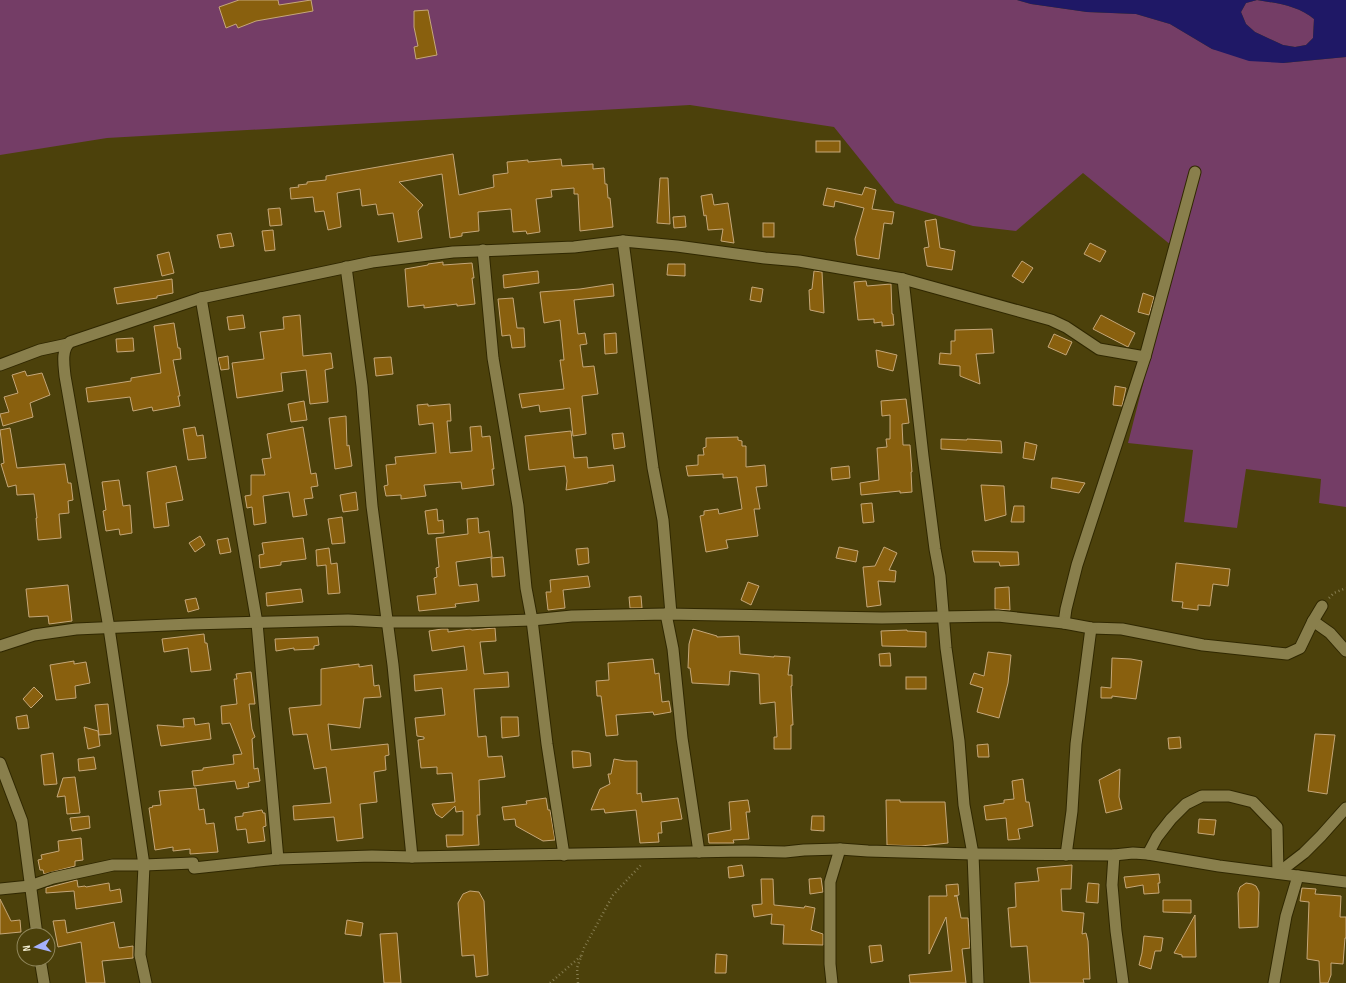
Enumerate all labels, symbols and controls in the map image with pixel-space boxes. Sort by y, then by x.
north arrow [16,927,56,967]
text: N [20,944,33,952]

